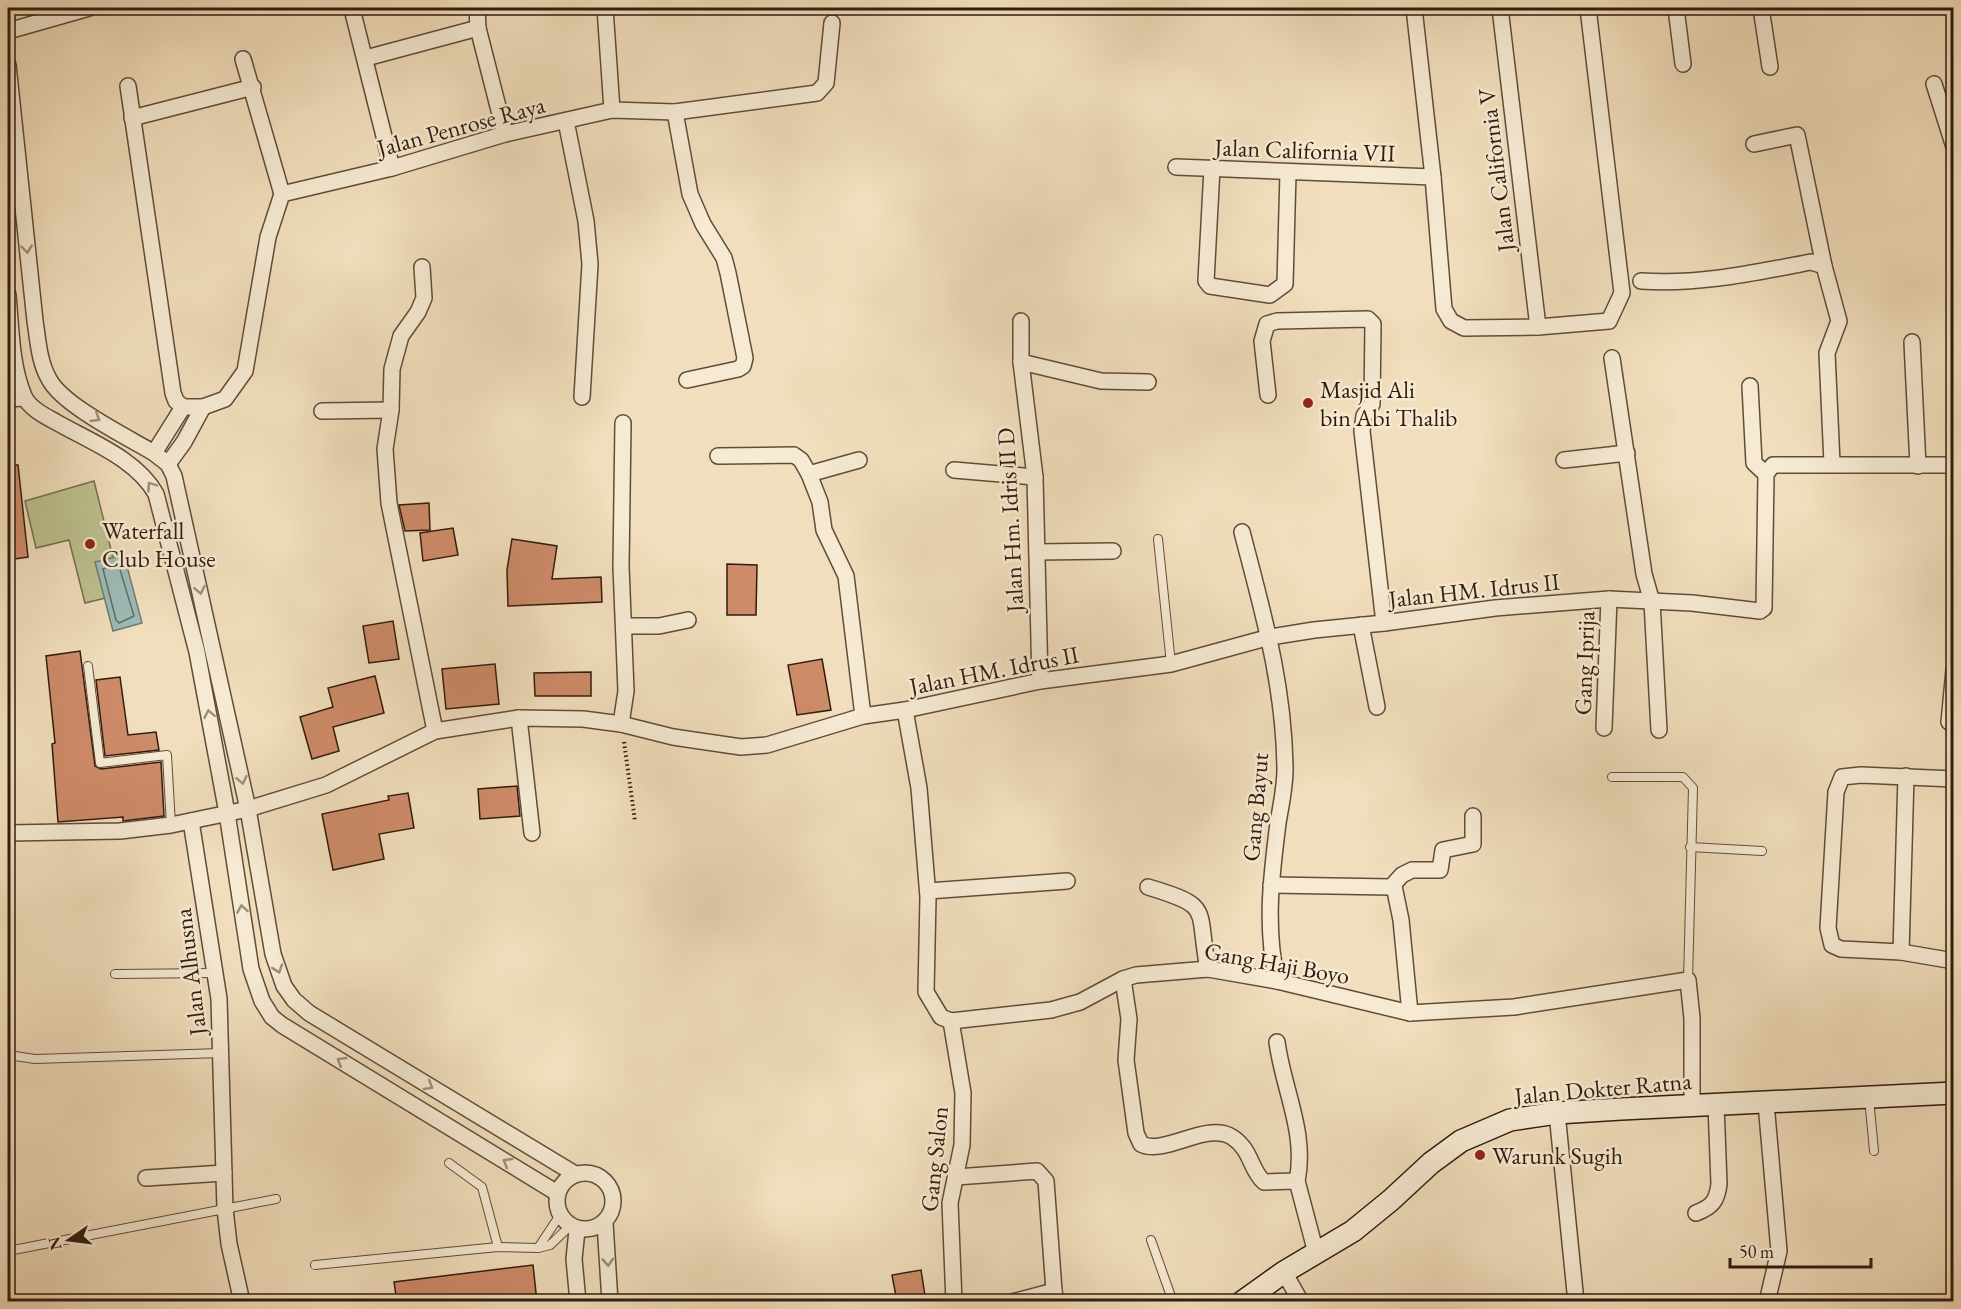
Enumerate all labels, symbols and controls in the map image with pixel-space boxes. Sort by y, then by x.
street label: Jalan California V [1470,85,1522,256]
street label: Jalan Penrose Raya [372,89,549,164]
street label: Jalan California VII [1212,131,1396,169]
one-way arrow [20,244,33,253]
place label: Masjid Ali bin Abi Thalib [1320,374,1457,433]
marker: Masjid Ali bin Abi Thalib [1301,396,1315,410]
one-way arrow [90,410,100,422]
street label: Jalan Hm. Idris II D [990,427,1030,615]
one-way arrow [147,481,158,492]
place label: Waterfall Club House [102,515,216,574]
marker: Waterfall Club House [83,537,97,551]
street label: Jalan HM. Idrus II [1385,566,1561,615]
one-way arrow [193,585,206,595]
street label: Gang Iprija [1567,610,1601,716]
street label: Jalan HM. Idrus II [905,638,1081,702]
one-way arrow [203,710,216,720]
street label: Gang Bayut [1235,751,1275,863]
one-way arrow [235,775,248,785]
one-way arrow [237,904,249,913]
street label: Jalan Alhusna [167,906,213,1039]
street label: Gang Haji Boyo [1202,935,1352,991]
one-way arrow [271,963,284,974]
one-way arrow [337,1056,347,1068]
street label: Jalan Dokter Ratna [1511,1065,1693,1111]
one-way arrow [423,1078,433,1090]
street label: Gang Salon [913,1104,955,1213]
place label: Warunk Sugih [1492,1140,1623,1171]
marker: Warunk Sugih [1473,1148,1487,1162]
one-way arrow [503,1158,513,1170]
north arrow [39,1210,99,1270]
scale bar [1730,1231,1871,1269]
text: N [43,1235,67,1252]
text: 50 m [1739,1240,1774,1263]
one-way arrow [601,1258,614,1267]

